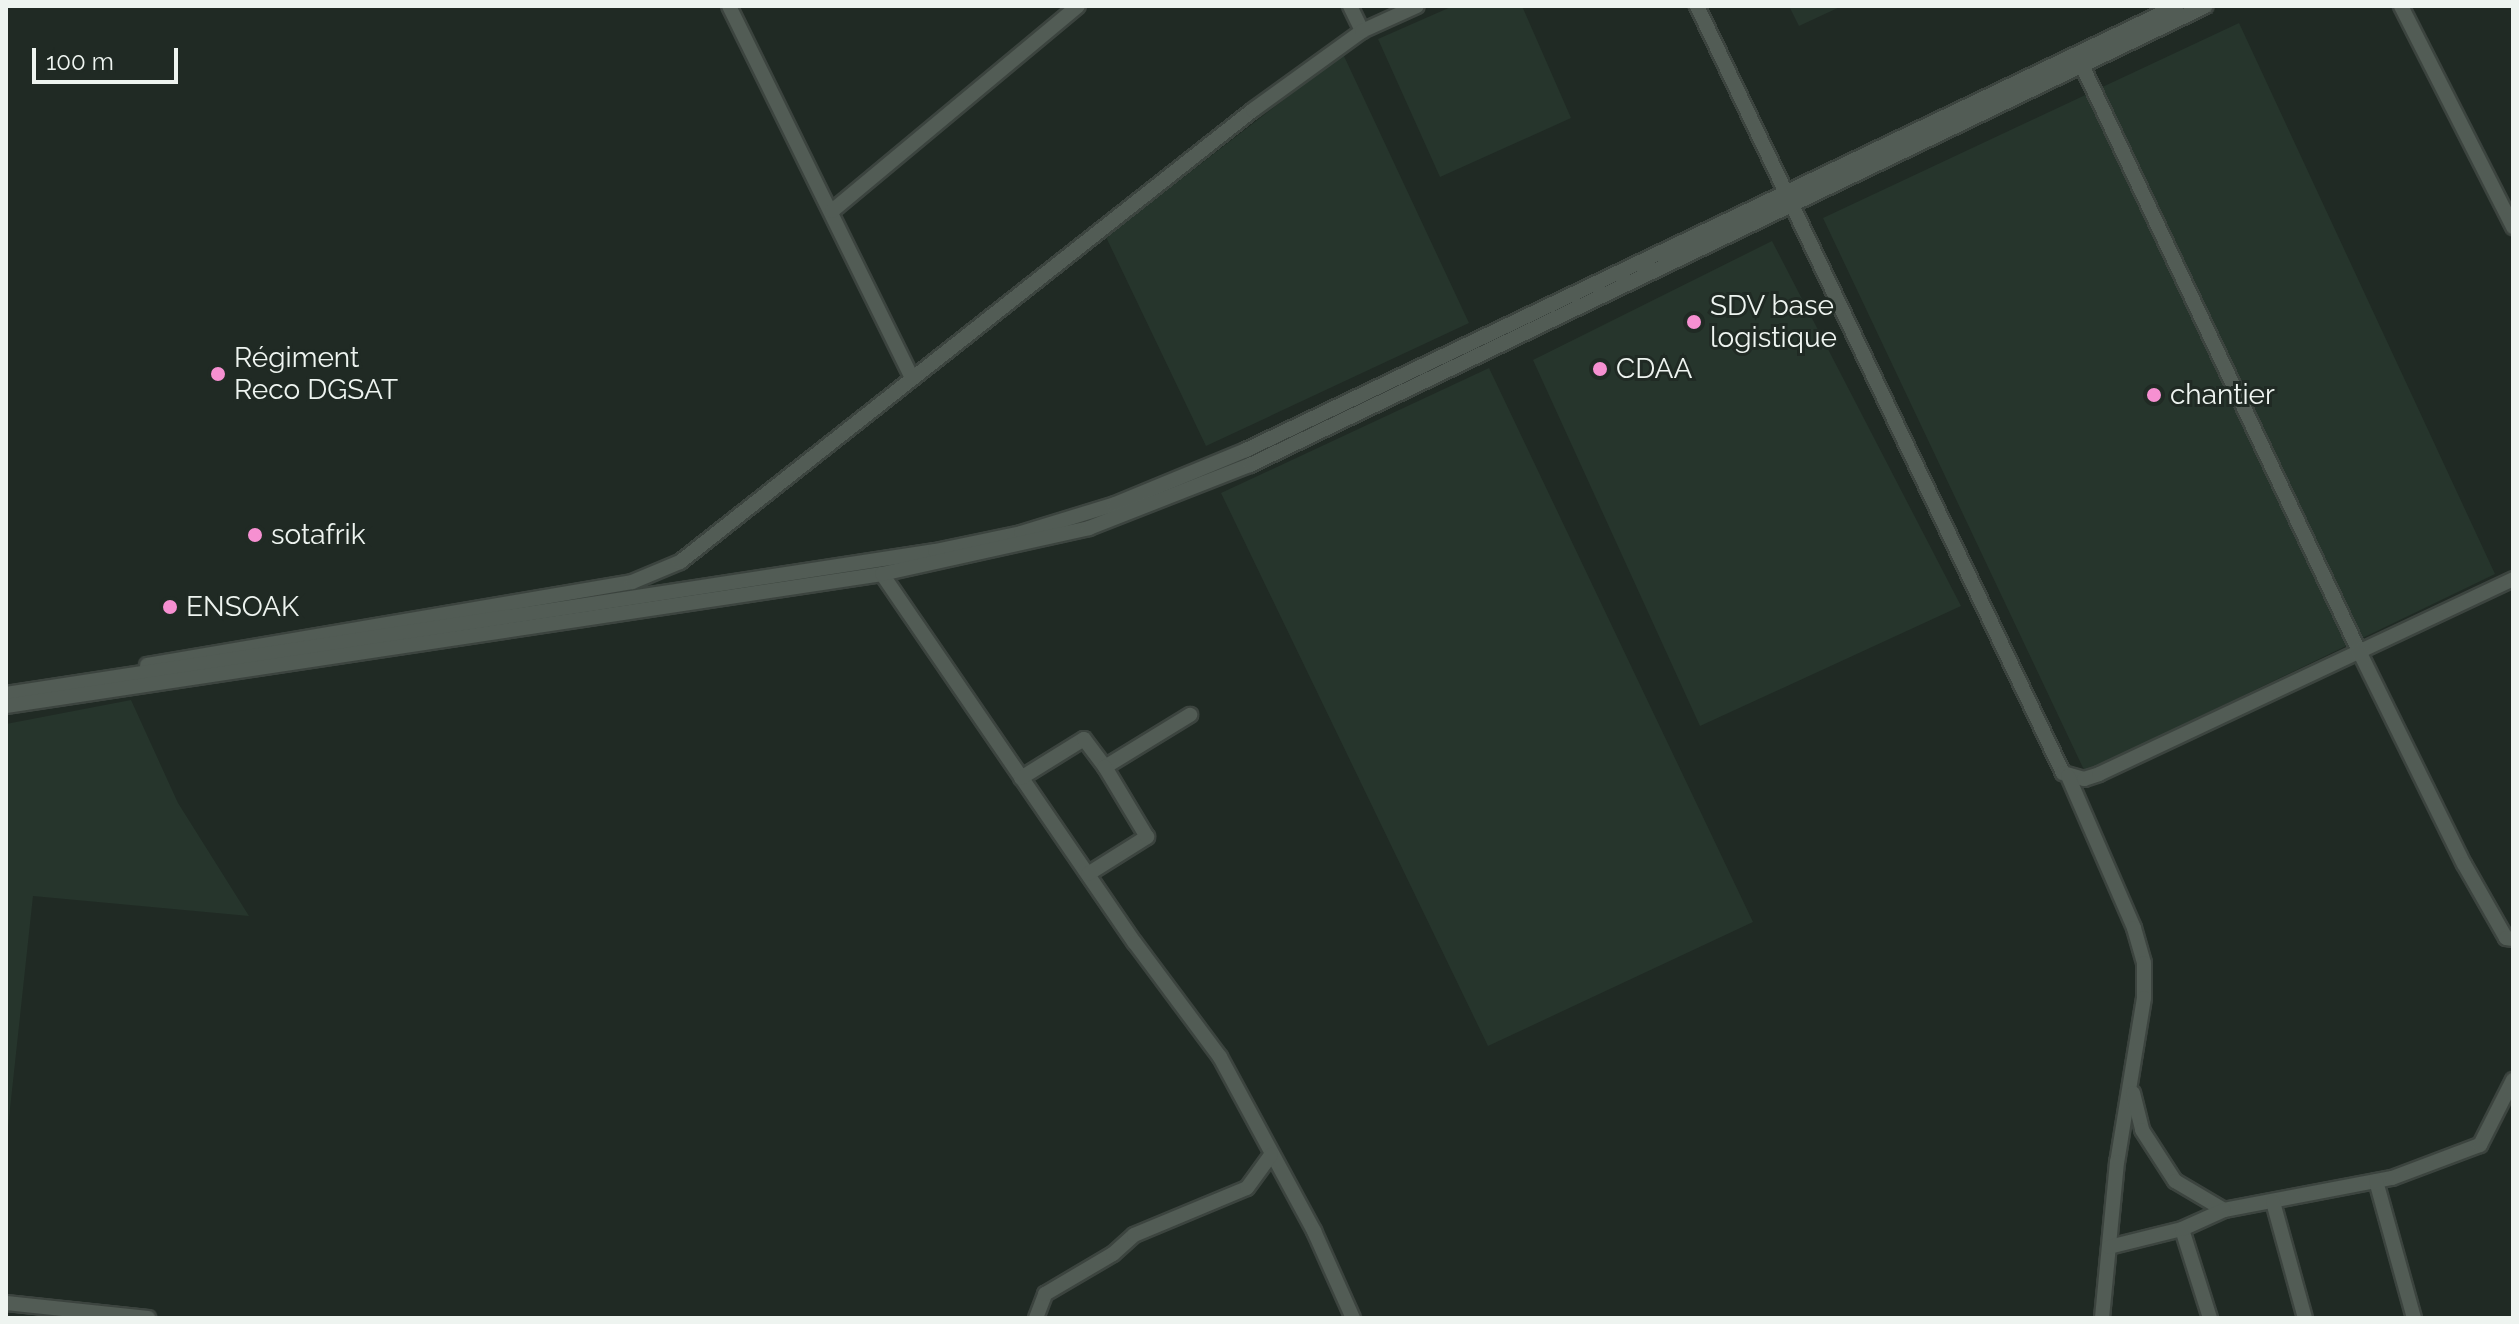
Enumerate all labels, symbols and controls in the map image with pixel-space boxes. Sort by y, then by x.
scale bar [36,32,182,82]
text: 100 m [46,47,114,76]
place label: SDV base logistique [1710,289,1837,355]
marker: SDV base logistique [1685,313,1703,331]
place label: Régiment Reco DGSAT [234,341,398,407]
place label: CDAA [1616,352,1692,386]
marker: CDAA [1591,360,1609,378]
marker: Régiment Reco DGSAT [209,365,227,383]
place label: chantier [2170,378,2275,412]
marker: chantier [2145,386,2163,404]
place label: sotafrik [271,518,366,552]
marker: sotafrik [246,526,264,544]
place label: ENSOAK [186,590,299,624]
marker: ENSOAK [161,598,179,616]

